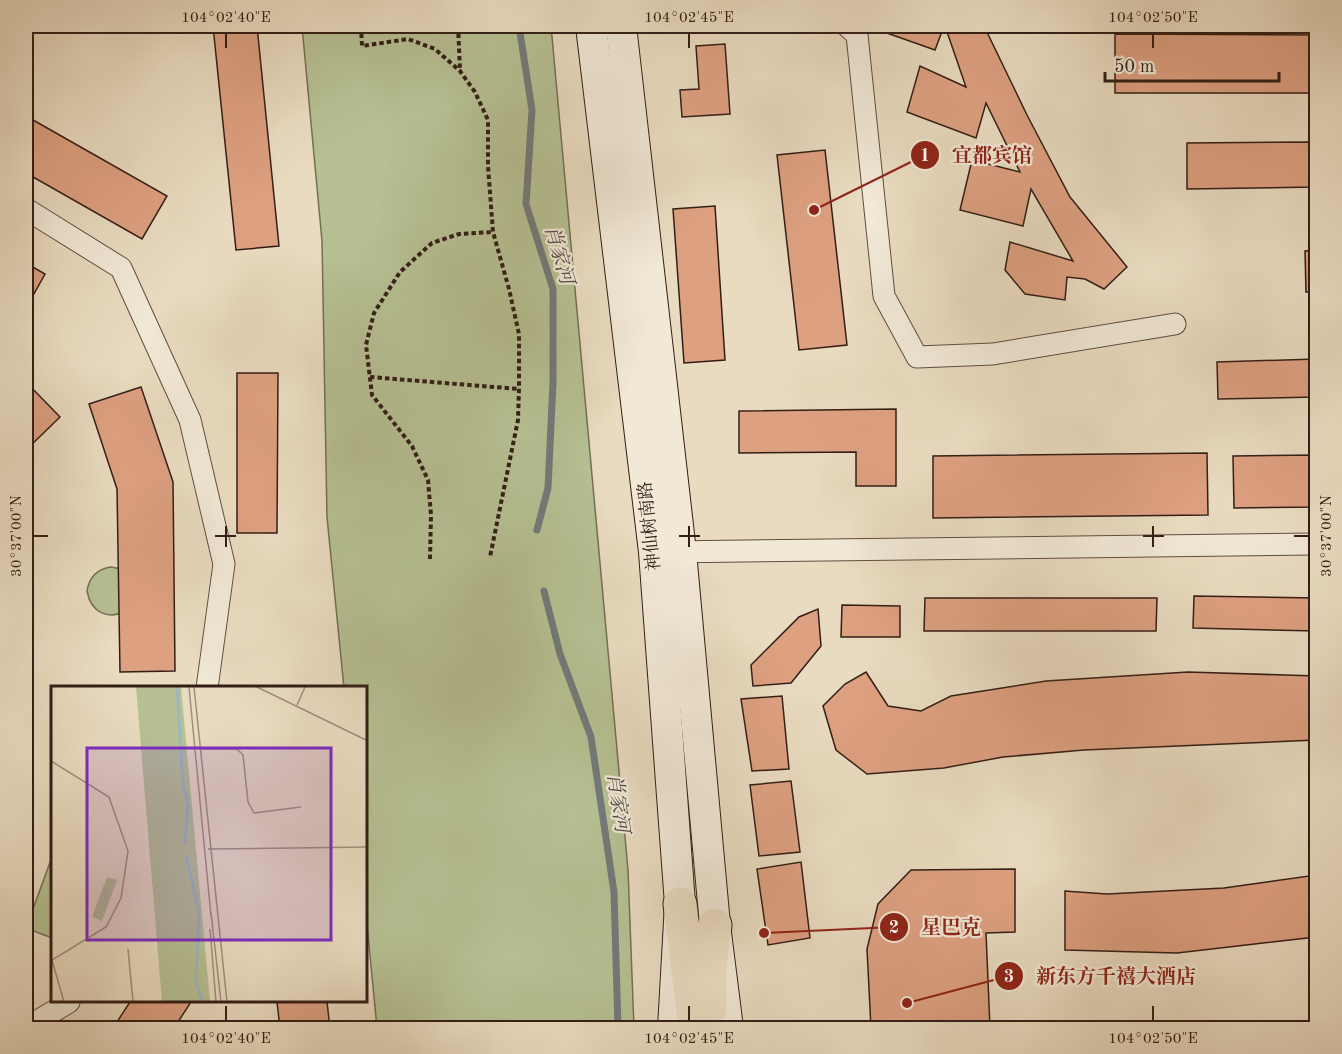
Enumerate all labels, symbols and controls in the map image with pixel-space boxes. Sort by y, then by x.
text: 104°02'40"E [181,11,271,26]
text: 104°02'45"E [644,11,734,26]
text: 104°02'50"E [1108,11,1198,26]
scale bar [1105,45,1279,83]
text: 50 m [1114,58,1154,76]
callout: 宜都宾馆 [910,136,1044,174]
text: 宜都宾馆 [952,144,1032,167]
text: 1 [920,147,930,165]
water label: 肖家河 [540,223,579,289]
street label: 神仙树南路 [634,480,664,572]
text: 30°37'00"N [10,495,25,577]
text: 30°37'00"N [1320,495,1335,577]
inset map [51,686,368,1003]
water label: 肖家河 [603,772,633,837]
callout: 星巴克 [879,908,993,946]
text: 星巴克 [921,916,981,939]
text: 2 [889,919,899,937]
callout: 新东方千禧大酒店 [994,957,1208,995]
text: 新东方千禧大酒店 [1036,965,1196,988]
text: 3 [1004,968,1014,986]
text: 104°02'40"E [181,1032,271,1047]
text: 104°02'45"E [644,1032,734,1047]
text: 104°02'50"E [1108,1032,1198,1047]

